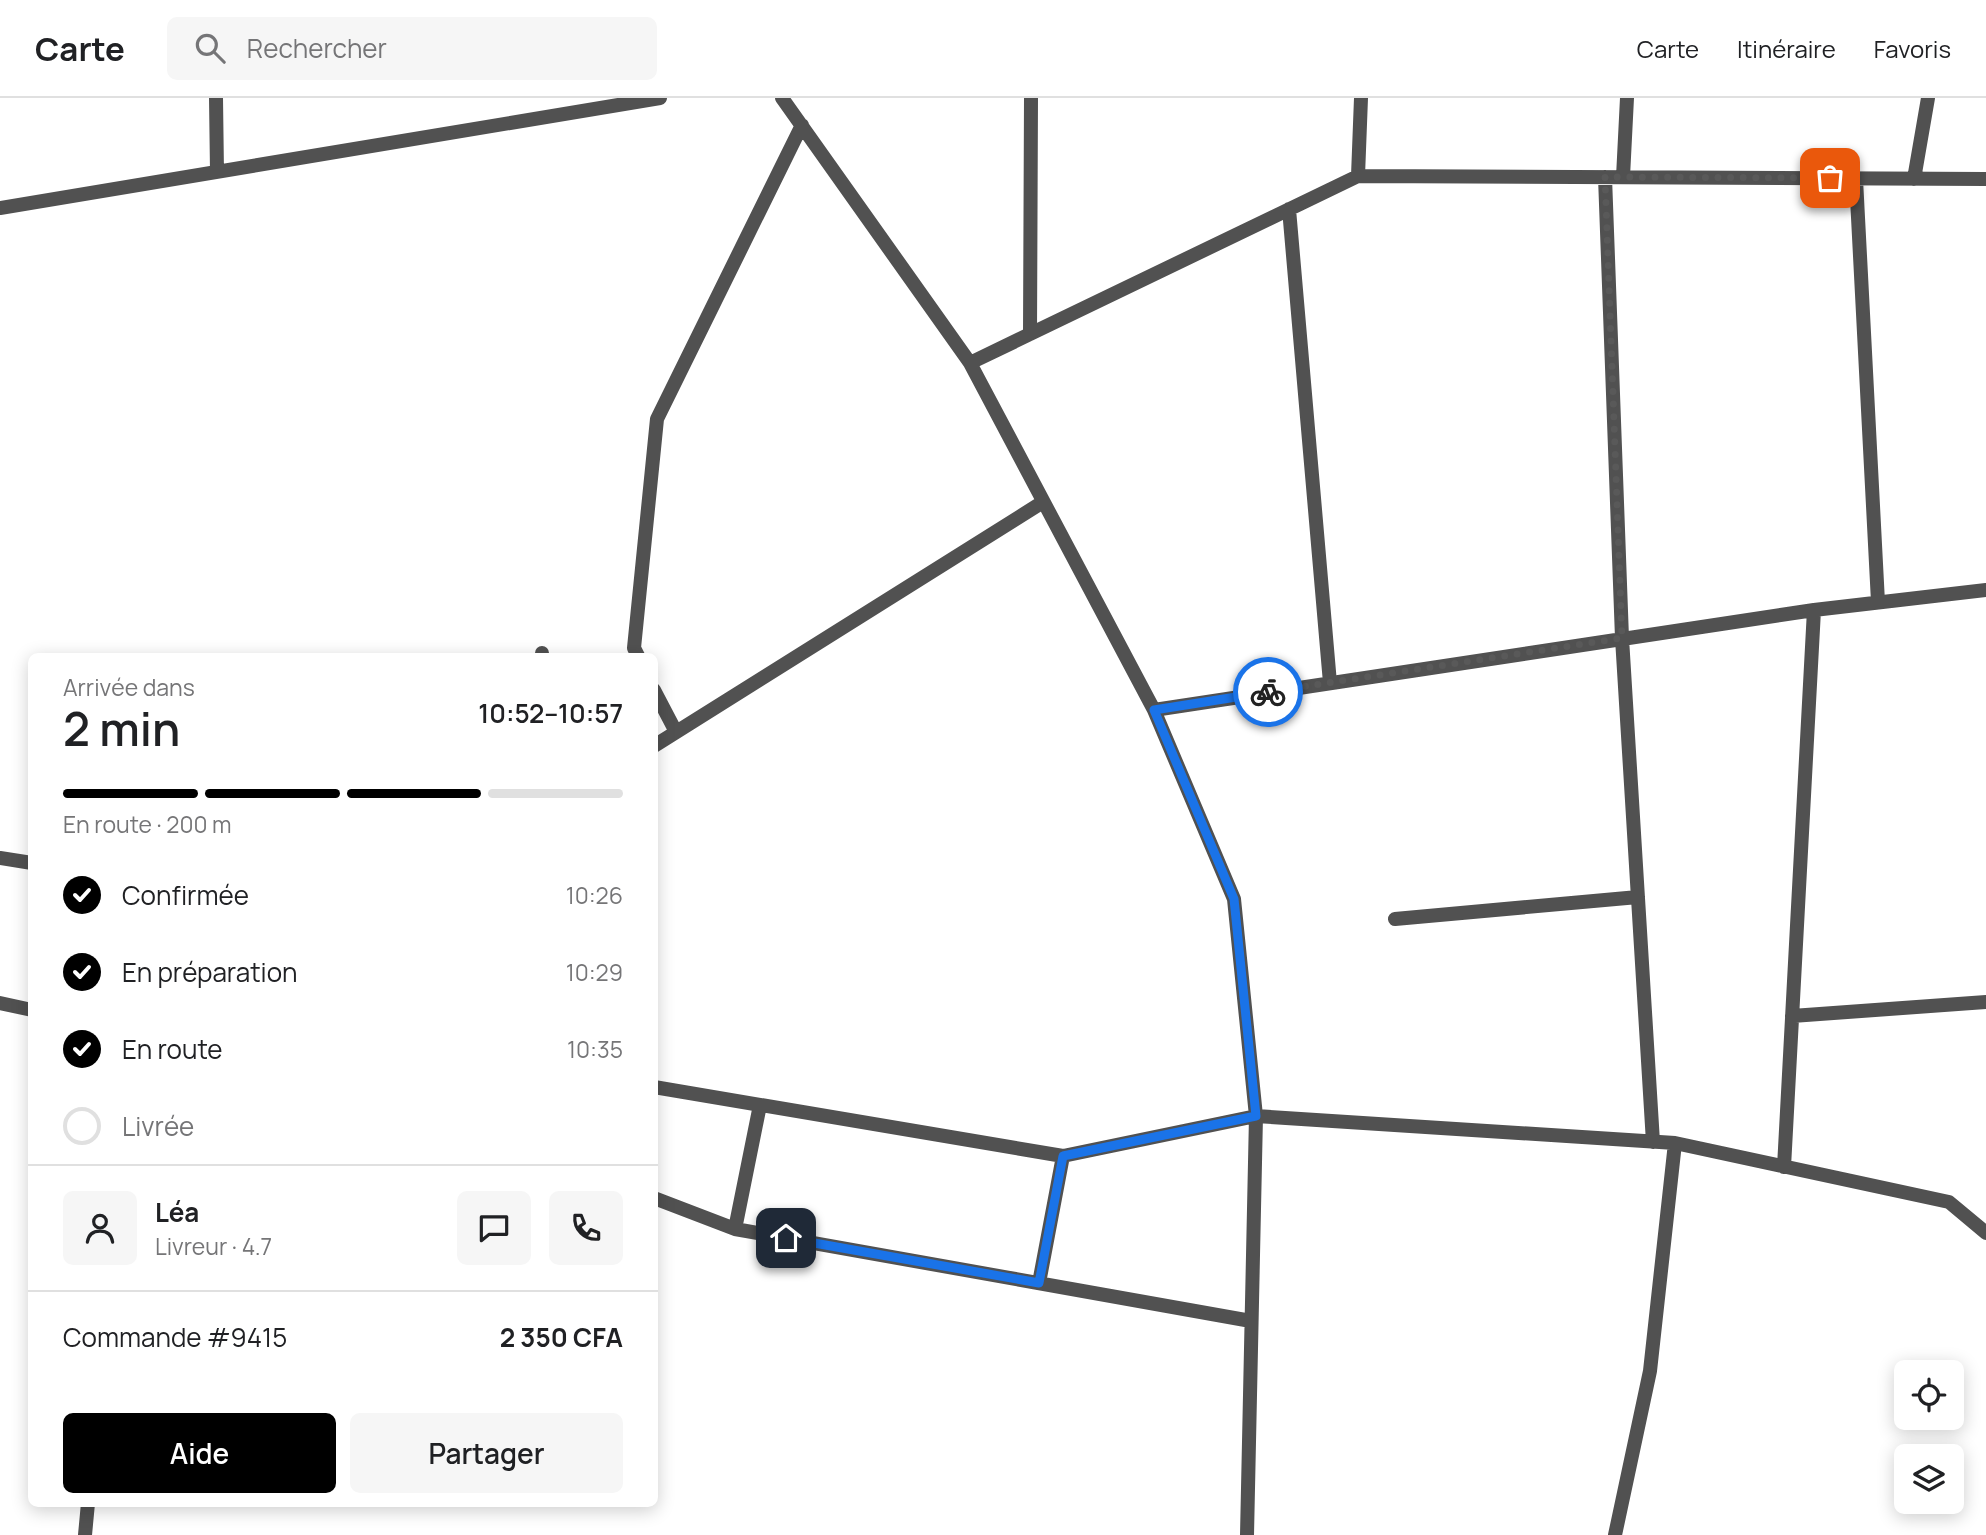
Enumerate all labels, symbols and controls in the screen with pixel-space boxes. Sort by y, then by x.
search box [167,17,657,80]
text: Carte [35,26,125,71]
icon: search [191,29,229,67]
text: Rechercher [247,30,387,66]
text: Carte [1637,32,1699,65]
text: Itinéraire [1737,32,1836,65]
text: Favoris [1874,32,1951,65]
pin [1800,148,1860,208]
icon: bag [1811,159,1849,197]
courier [1233,657,1303,727]
text: Arrivée dans [63,671,195,703]
icon: bike [1249,673,1287,711]
text: 10:52–10:57 [478,695,623,731]
text: 2 min [63,697,180,760]
text: En route · 200 m [63,808,232,840]
icon: check [63,876,101,914]
text: Confirmée [122,877,249,913]
text: 10:26 [566,879,623,911]
icon: check [63,953,101,991]
text: En préparation [122,954,297,990]
text: 10:29 [566,956,623,988]
icon: check [63,1030,101,1068]
text: En route [122,1031,223,1067]
text: 10:35 [567,1033,623,1065]
text: Livrée [122,1108,194,1144]
button: person [63,1191,137,1265]
button: chat [457,1191,531,1265]
button: phone [549,1191,623,1265]
text: Léa [155,1194,199,1230]
pin [756,1208,816,1268]
icon: home [767,1219,805,1257]
text: Livreur · 4.7 [155,1230,272,1262]
text: Commande #9415 [63,1319,287,1355]
text: 2 350 CFA [500,1319,623,1355]
map controls [1894,1360,1964,1514]
button: locate [1894,1360,1964,1430]
button: Aide [63,1413,336,1493]
button: Partager [350,1413,623,1493]
button: layers [1894,1444,1964,1514]

